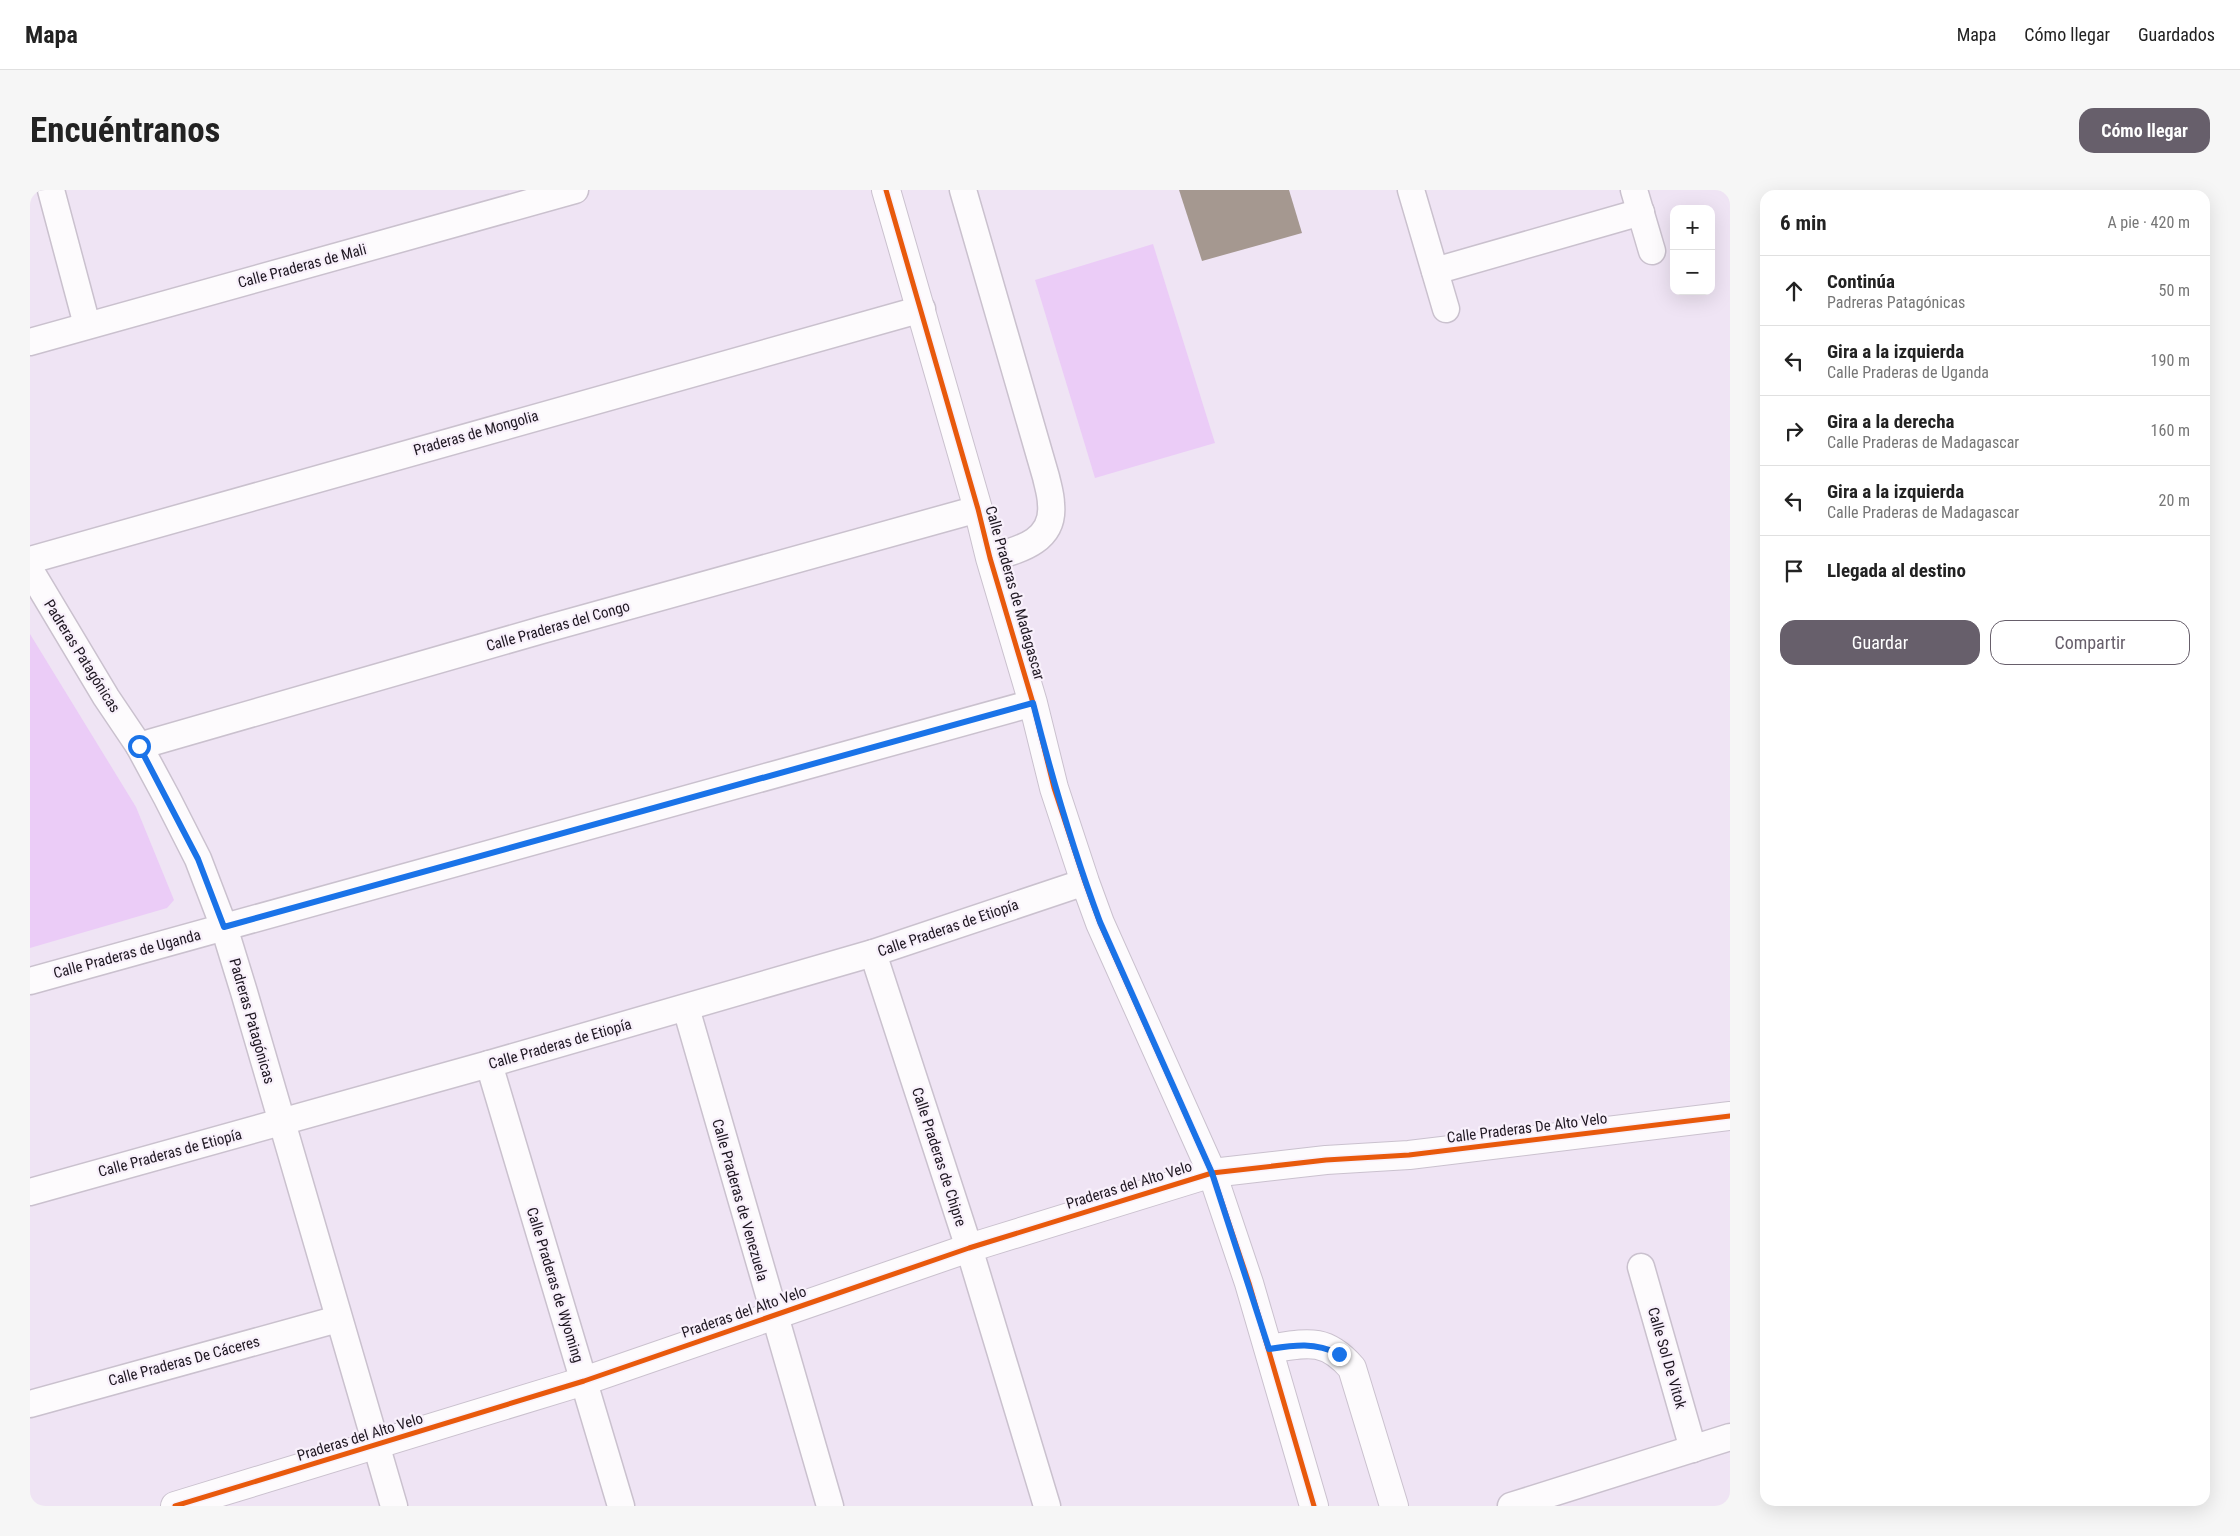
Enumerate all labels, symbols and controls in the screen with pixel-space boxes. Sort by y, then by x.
text: Mapa [25,21,78,49]
text: Mapa [1957,24,1996,45]
text: Cómo llegar [2024,24,2110,45]
text: Guardados [2138,24,2215,45]
button: Cómo llegar [2079,108,2210,153]
text: Encuéntranos [30,110,221,151]
map controls [1670,205,1715,295]
button: + [1670,205,1715,250]
text: 6 min [1780,211,1827,235]
text: A pie · 420 m [2107,213,2190,232]
street label: Calle Praderas de Mali [236,240,368,292]
button: − [1670,250,1715,295]
text: Continúa [1827,270,1895,293]
icon: ahead [1780,277,1808,305]
text: 50 m [2158,281,2190,300]
text: Padreras Patagónicas [1827,293,1965,312]
text: Gira a la izquierda [1827,340,1964,363]
icon: left [1780,347,1808,375]
text: 190 m [2151,351,2190,370]
text: Calle Praderas de Uganda [1827,363,1989,382]
street label: Praderas de Mongolia [412,407,540,459]
text: Gira a la derecha [1827,410,1954,433]
icon: right [1780,417,1808,445]
text: 160 m [2151,421,2190,440]
text: Calle Praderas de Madagascar [1827,433,2019,452]
text: Gira a la izquierda [1827,480,1964,503]
icon: left [1780,487,1808,515]
text: 20 m [2158,491,2190,510]
text: Calle Praderas de Madagascar [1827,503,2019,522]
street label: Calle Praderas de Madagascar [982,504,1049,682]
icon: arrive [1780,557,1808,585]
text: Llegada al destino [1827,559,1966,582]
street label: Padreras Patagónicas [40,596,124,716]
street label: Calle Praderas del Congo [484,597,632,655]
button: Guardar [1780,620,1980,665]
button: Compartir [1990,620,2190,665]
route start [128,735,151,758]
street label: Calle Praderas de Etiopía [875,895,1021,961]
street label: Calle Praderas de Uganda [51,926,203,982]
street label: Padreras Patagónicas [225,956,279,1086]
street label: Calle Praderas de Etiopía [486,1015,634,1073]
street label: Calle Praderas de Chipre [908,1085,970,1229]
street label: Calle Praderas De Alto Velo [1446,1109,1608,1147]
street label: Calle Praderas de Venezuela [708,1117,772,1283]
street label: Calle Praderas de Etiopía [96,1125,244,1181]
street label: Praderas del Alto Velo [1064,1157,1194,1213]
street label: Calle Praderas de Wyoming [523,1205,587,1365]
street label: Praderas del Alto Velo [679,1282,809,1342]
street label: Calle Sol De Vitok [1644,1305,1690,1411]
street label: Calle Praderas De Cáceres [106,1332,262,1390]
route end [1328,1343,1351,1366]
street label: Praderas del Alto Velo [295,1409,425,1465]

